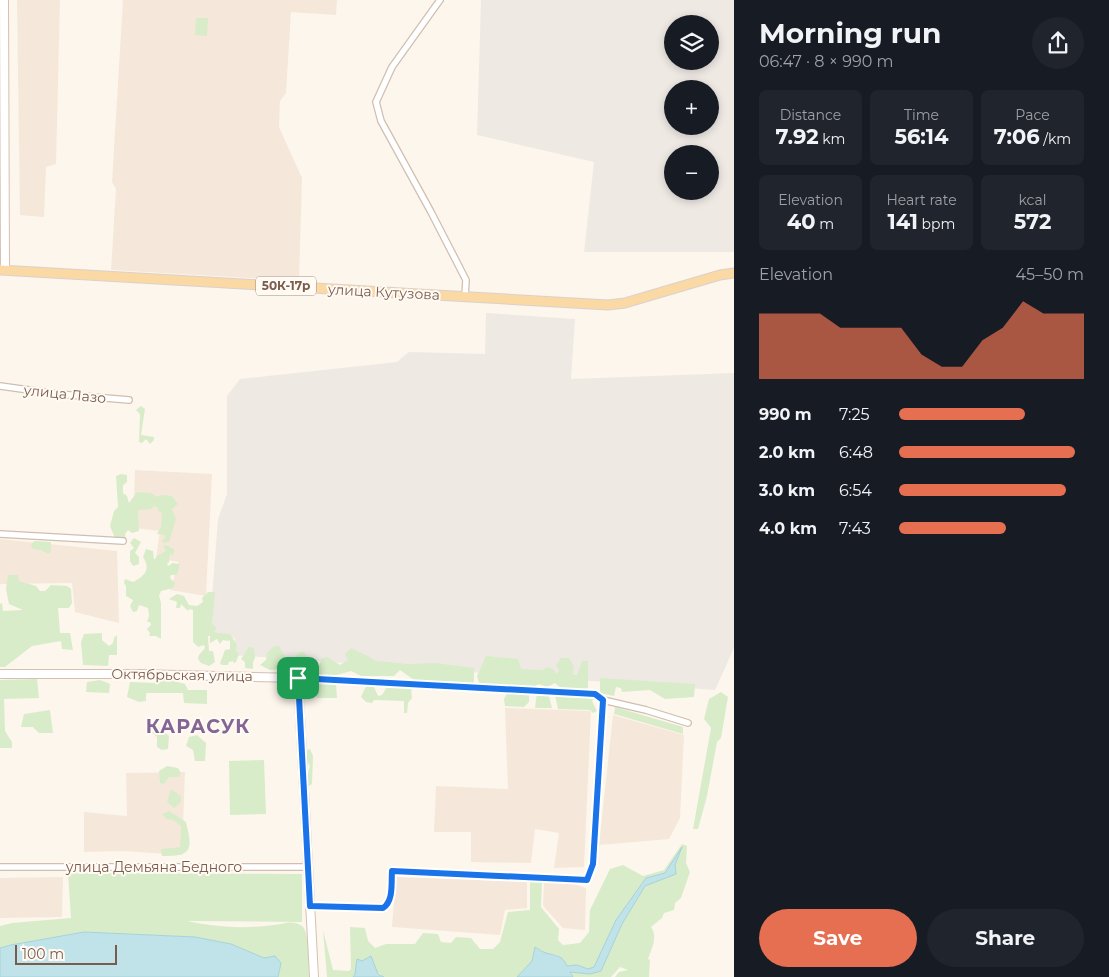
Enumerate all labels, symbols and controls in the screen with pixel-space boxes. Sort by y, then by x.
map controls [664,15,719,200]
button: layers [664,15,719,70]
text: Morning run [759,16,941,50]
button: share [1032,17,1084,69]
text: 06:47 · 8 × 990 m [759,52,893,71]
button: + [664,80,719,135]
text: Distance [780,106,841,124]
text: Time [904,106,939,124]
text: Pace [1015,106,1050,124]
text: 7.92 [776,124,819,149]
text: 56:14 [894,124,949,149]
text: 7:06 [994,124,1040,149]
text: km [819,130,845,148]
text: /km [1040,130,1071,148]
button: − [664,145,719,200]
text: Elevation [778,191,843,209]
text: Heart rate [886,191,957,209]
text: kcal [1019,191,1046,209]
text: 40 [787,209,816,234]
text: 141 [888,209,918,234]
text: 572 [1014,209,1051,234]
text: m [816,215,834,233]
text: bpm [918,215,955,233]
text: Elevation [759,265,833,284]
text: 45–50 m [1016,265,1084,284]
road number: 50К-17р [256,276,316,296]
street label: улица Кутузова [327,280,440,304]
street label: улица Лазо [22,381,107,407]
text: 990 m [759,405,812,424]
text: 7:25 [839,405,870,424]
text: 2.0 km [759,443,815,462]
text: 6:48 [839,443,873,462]
text: 3.0 km [759,481,815,500]
text: 6:54 [839,481,872,500]
text: 4.0 km [759,519,817,538]
text: 7:43 [839,519,871,538]
pin [277,657,319,699]
icon: arrive [284,664,312,692]
street label: Октябрьская улица [111,665,253,685]
district label: КАРАСУК [146,715,250,738]
street label: улица Демьяна Бедного [65,858,242,876]
button: Save [759,909,917,967]
button: Share [927,909,1084,967]
scale bar [15,942,118,965]
text: 100 m [22,945,64,963]

